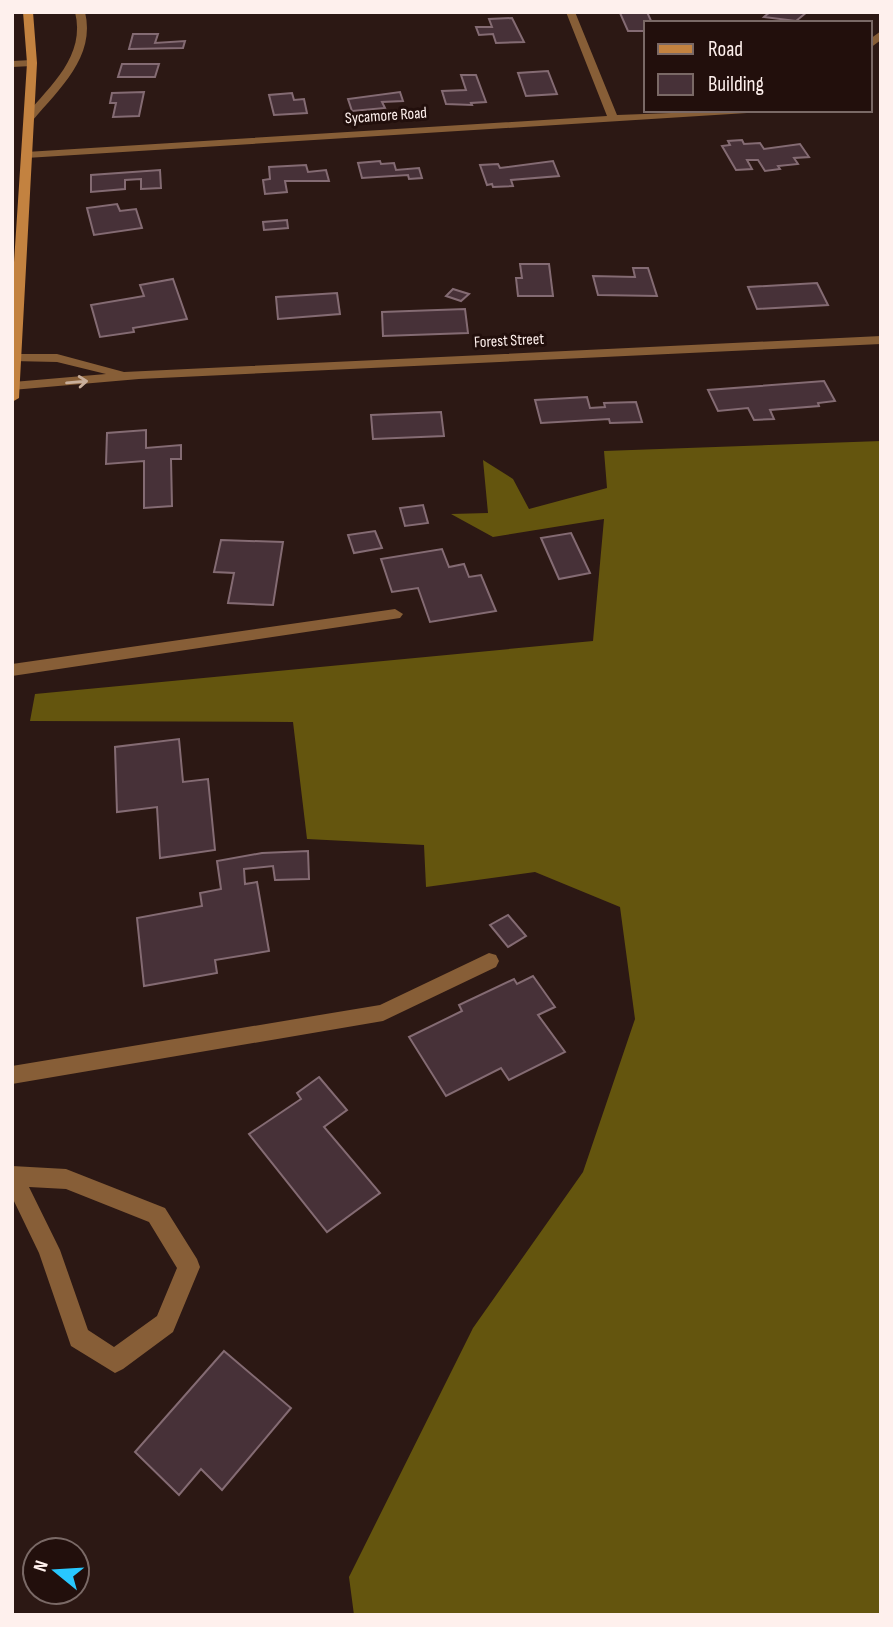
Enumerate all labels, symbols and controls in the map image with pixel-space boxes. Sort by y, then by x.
legend [644,21,872,112]
text: Road [708,37,743,62]
text: Building [708,72,764,97]
street label: Sycamore Road [344,104,428,128]
street label: Forest Street [473,330,545,352]
one-way arrow [65,375,87,388]
north arrow [21,1536,91,1606]
text: N [29,1558,54,1575]

